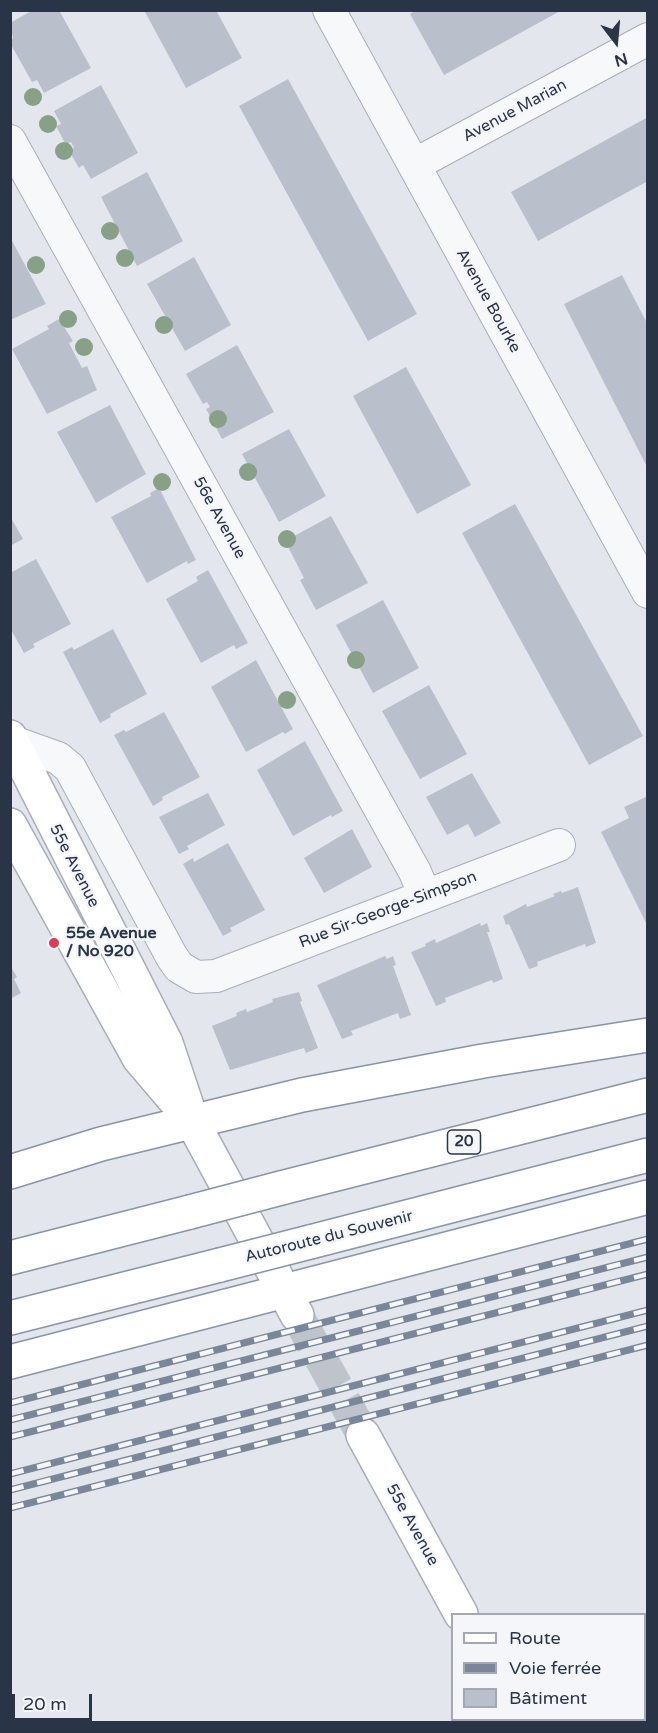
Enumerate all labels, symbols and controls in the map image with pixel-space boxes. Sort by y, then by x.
north arrow [586,12,646,72]
text: N [612,48,630,71]
street label: Avenue Marian [460,76,570,146]
street label: Avenue Bourke [452,246,524,356]
street label: 56e Avenue [189,474,249,562]
street label: 55e Avenue [45,821,103,911]
street label: Rue Sir-George-Simpson [297,867,479,953]
place label: 55e Avenue / No 920 [66,924,157,962]
marker: 55e Avenue / No 920 [47,936,61,950]
road number: 20 [448,1130,480,1154]
street label: Autoroute du Souvenir [243,1207,415,1267]
street label: 55e Avenue [382,1481,442,1569]
legend [451,1613,646,1721]
text: Route [509,1627,561,1649]
text: Voie ferrée [509,1657,601,1679]
scale bar [15,1682,94,1720]
text: Bâtiment [509,1687,587,1709]
text: 20 m [23,1693,67,1715]

